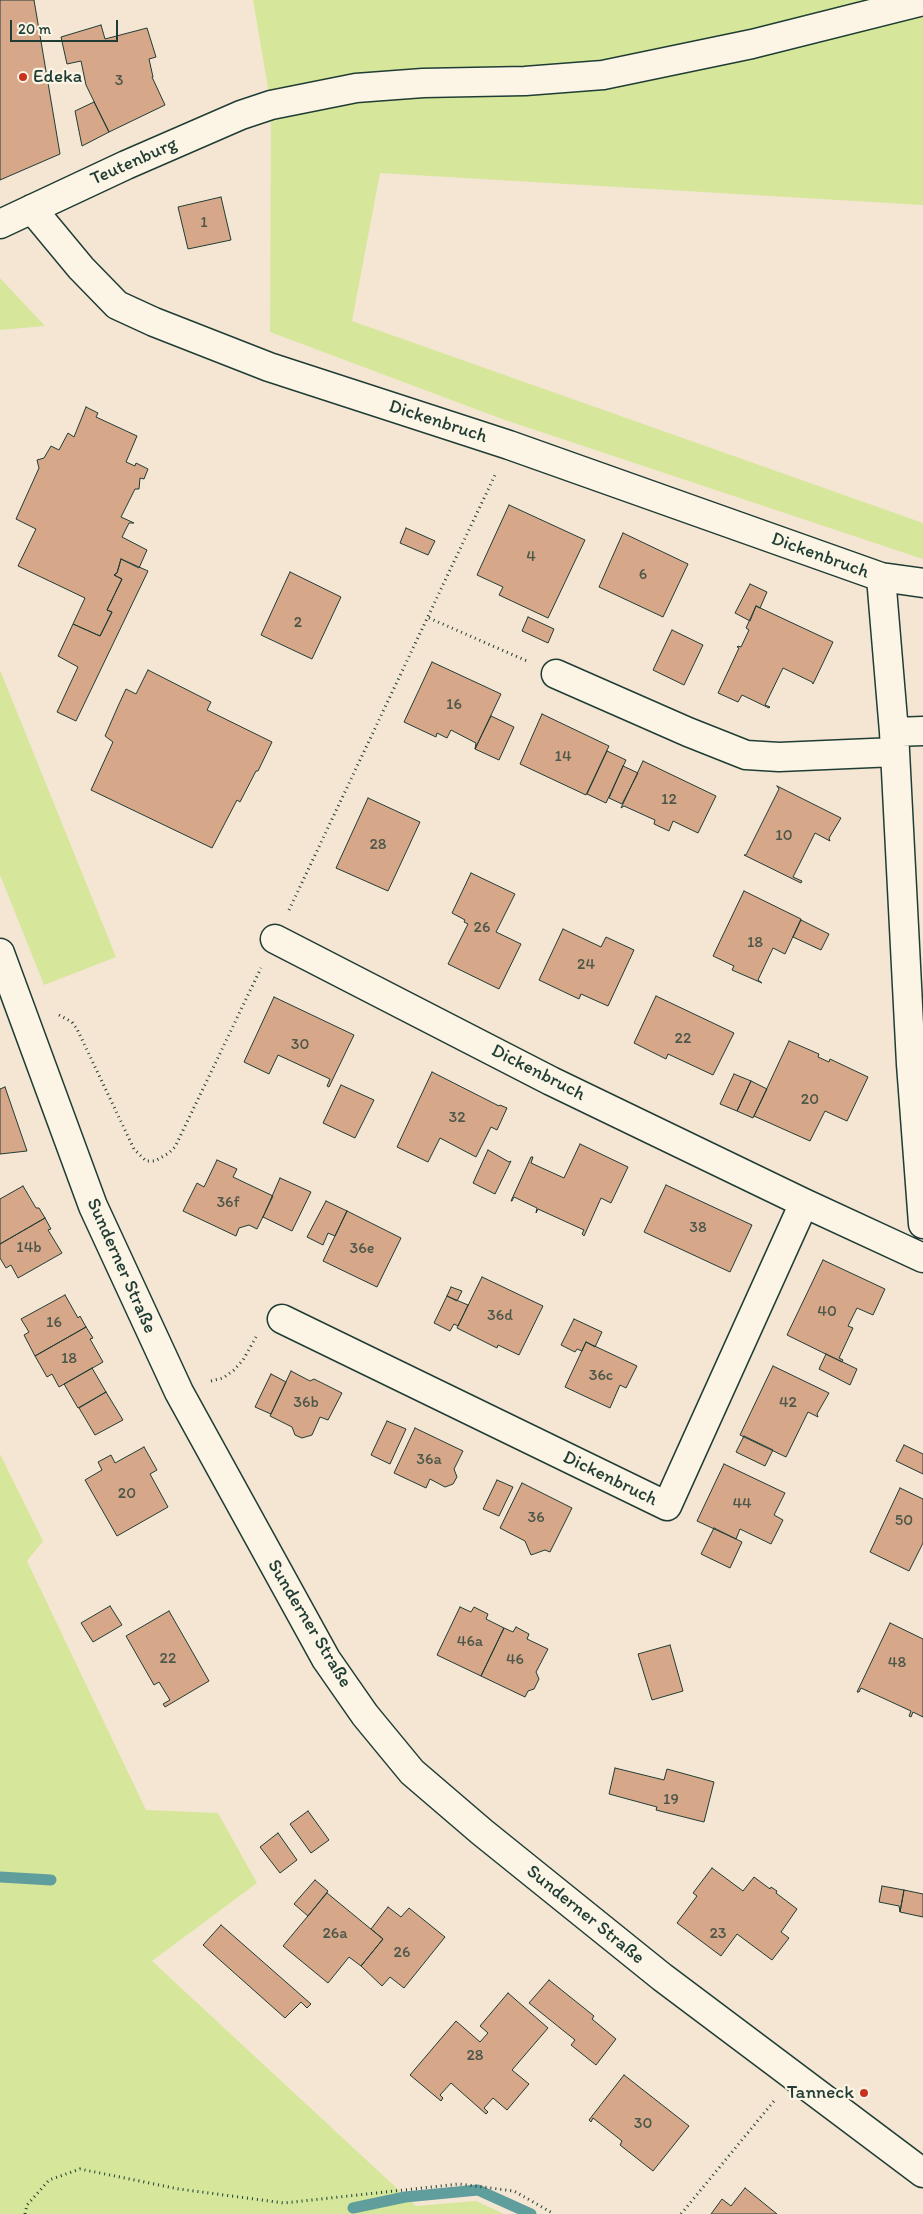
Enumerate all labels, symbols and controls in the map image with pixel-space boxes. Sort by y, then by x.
scale bar [12,10,120,42]
text: 20 m [18,20,51,38]
place label: Edeka [33,66,82,88]
marker: Edeka [17,71,29,83]
house number: 3 [115,71,123,91]
street label: Teutenburg [87,133,181,191]
house number: 1 [200,213,208,233]
street label: Dickenbruch [386,395,490,449]
street label: Dickenbruch [768,528,872,584]
house number: 4 [526,547,536,567]
house number: 6 [639,565,647,585]
house number: 2 [294,613,302,633]
house number: 16 [446,695,462,715]
house number: 14 [554,747,572,767]
house number: 12 [661,790,677,810]
house number: 10 [775,826,793,846]
house number: 28 [369,835,387,855]
house number: 26 [474,918,490,938]
house number: 18 [747,933,763,953]
house number: 24 [577,955,595,975]
house number: 22 [675,1029,691,1049]
house number: 30 [291,1035,309,1055]
street label: Dickenbruch [487,1040,589,1106]
house number: 20 [801,1090,819,1110]
house number: 32 [448,1108,466,1128]
house number: 36f [216,1193,240,1213]
street label: Sunderner Straße [81,1195,161,1337]
house number: 38 [689,1218,707,1238]
house number: 14b [16,1238,42,1258]
house number: 36e [350,1239,374,1259]
house number: 40 [817,1302,837,1322]
house number: 36d [487,1306,513,1326]
house number: 16 [46,1313,62,1333]
house number: 18 [61,1349,77,1369]
house number: 36c [589,1366,613,1386]
house number: 36b [293,1393,319,1413]
house number: 42 [779,1393,797,1413]
street label: Dickenbruch [559,1446,661,1512]
house number: 36a [416,1450,442,1470]
house number: 20 [118,1484,136,1504]
house number: 44 [732,1494,752,1514]
house number: 36 [527,1508,545,1528]
house number: 50 [895,1511,913,1531]
street label: Sunderner Straße [262,1556,356,1692]
house number: 46a [457,1632,483,1652]
house number: 22 [160,1649,176,1669]
house number: 46 [506,1650,524,1670]
house number: 48 [888,1653,906,1673]
house number: 19 [663,1790,679,1810]
street label: Sunderner Straße [521,1860,649,1970]
house number: 26a [322,1924,348,1944]
house number: 23 [709,1924,727,1944]
house number: 26 [394,1943,410,1963]
house number: 28 [466,2046,484,2066]
place label: Tanneck [787,2082,854,2104]
marker: Tanneck [858,2087,870,2099]
house number: 30 [634,2114,652,2134]

